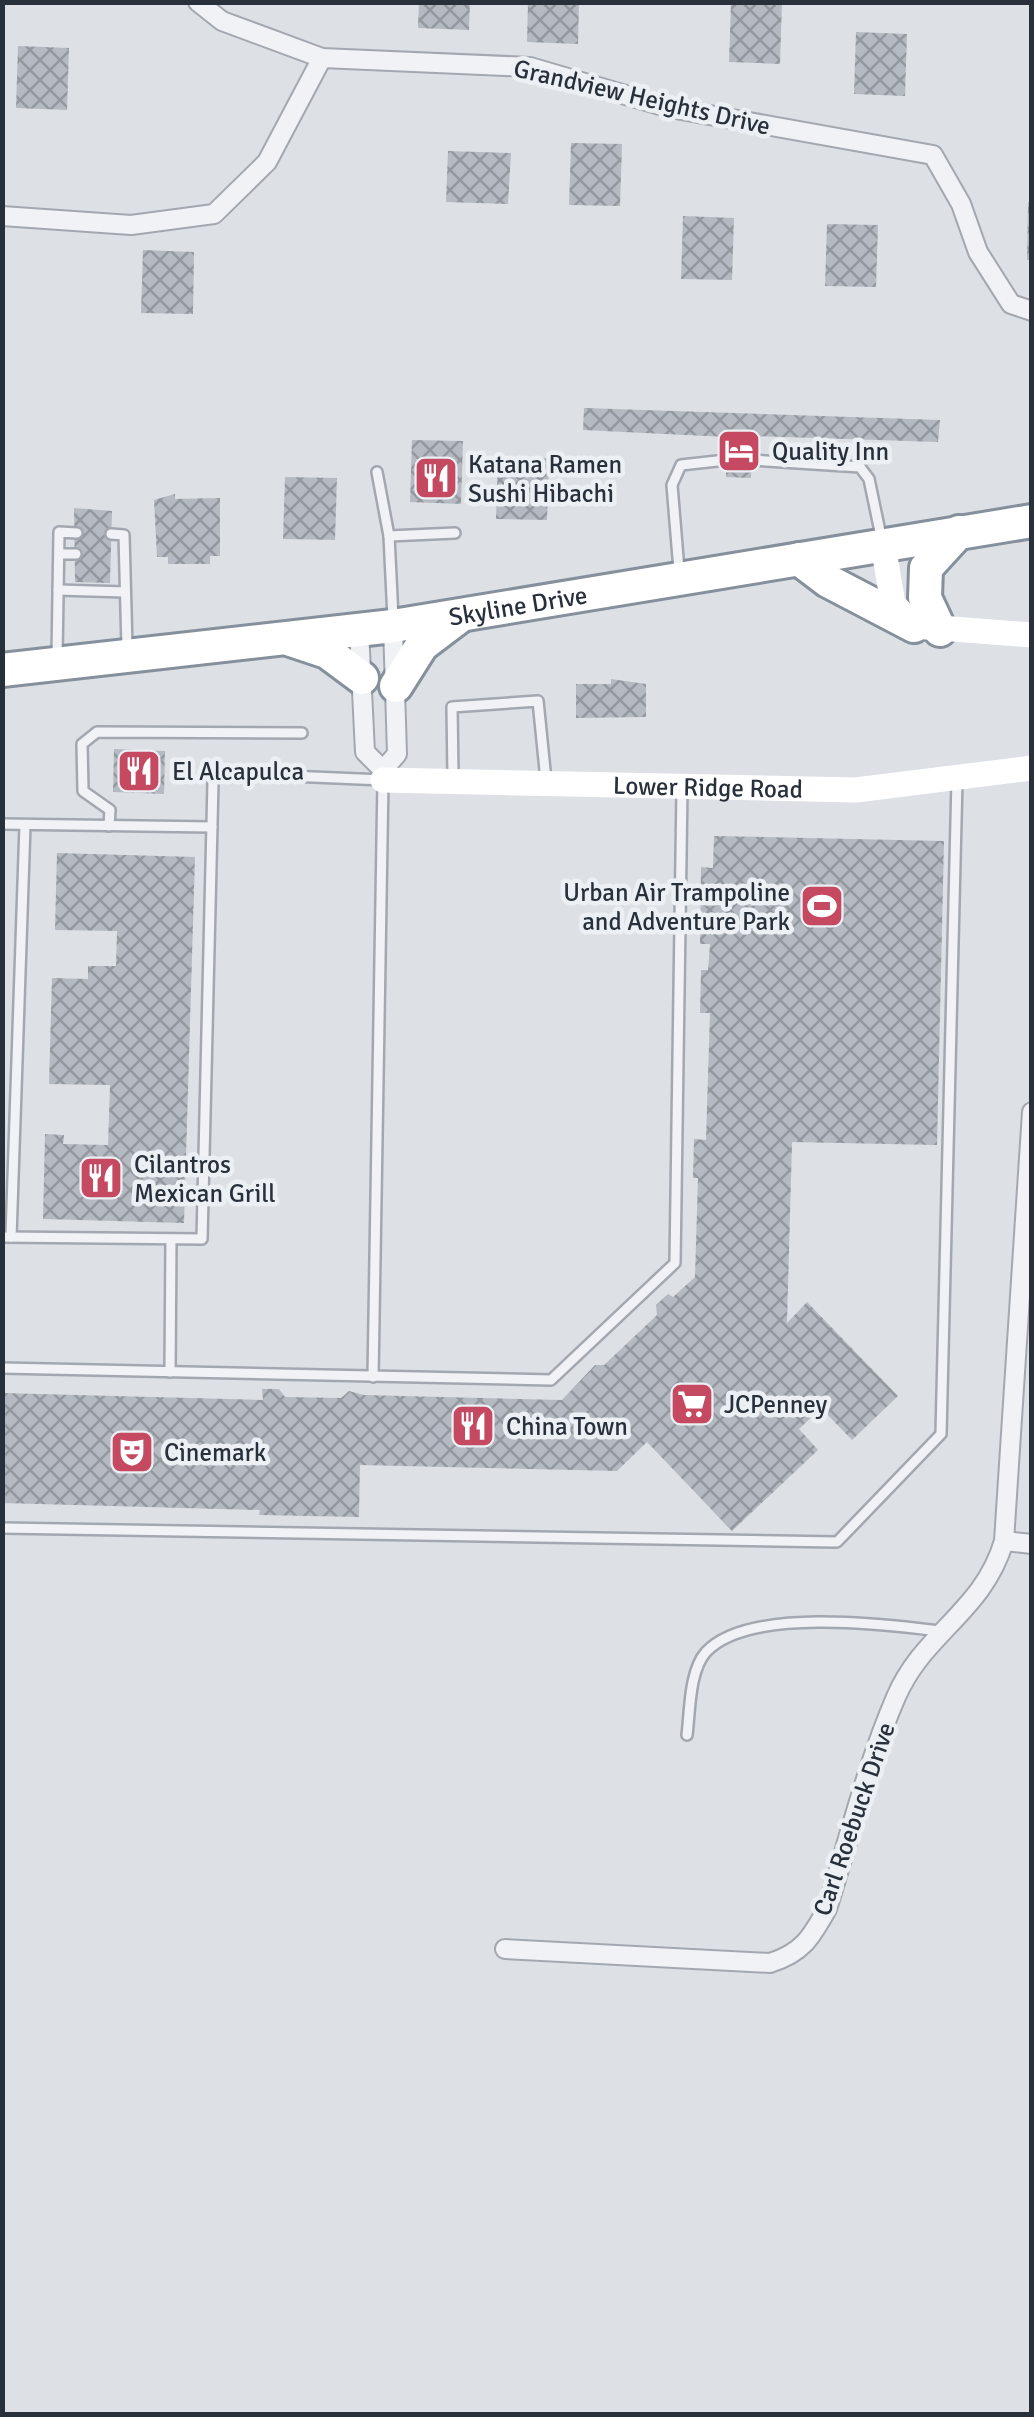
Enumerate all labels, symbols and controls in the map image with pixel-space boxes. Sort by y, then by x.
street label: Grandview Heights Drive [511,52,773,142]
hotel icon: Quality Inn [716,428,762,474]
place label: Quality Inn [772,436,889,467]
place label: Katana Ramen Sushi Hibachi [468,449,622,509]
restaurant icon: Katana Ramen Sushi Hibachi [413,455,459,501]
street label: Skyline Drive [446,579,589,632]
restaurant icon: El Alcapulca [116,748,162,794]
place label: El Alcapulca [172,756,304,787]
street label: Lower Ridge Road [613,769,803,804]
place label: Urban Air Trampoline and Adventure Park [563,877,790,937]
sports icon: Urban Air Trampoline and Adventure Park [799,883,845,929]
place label: Cilantros Mexican Grill [134,1149,276,1209]
restaurant icon: Cilantros Mexican Grill [78,1155,124,1201]
supermarket icon: JCPenney [669,1381,715,1427]
place label: JCPenney [724,1389,828,1420]
restaurant icon: China Town [450,1403,496,1449]
place label: China Town [506,1411,628,1442]
theatre icon: Cinemark [109,1429,155,1475]
place label: Cinemark [164,1437,267,1468]
street label: Carl Roebuck Drive [806,1718,902,1920]

